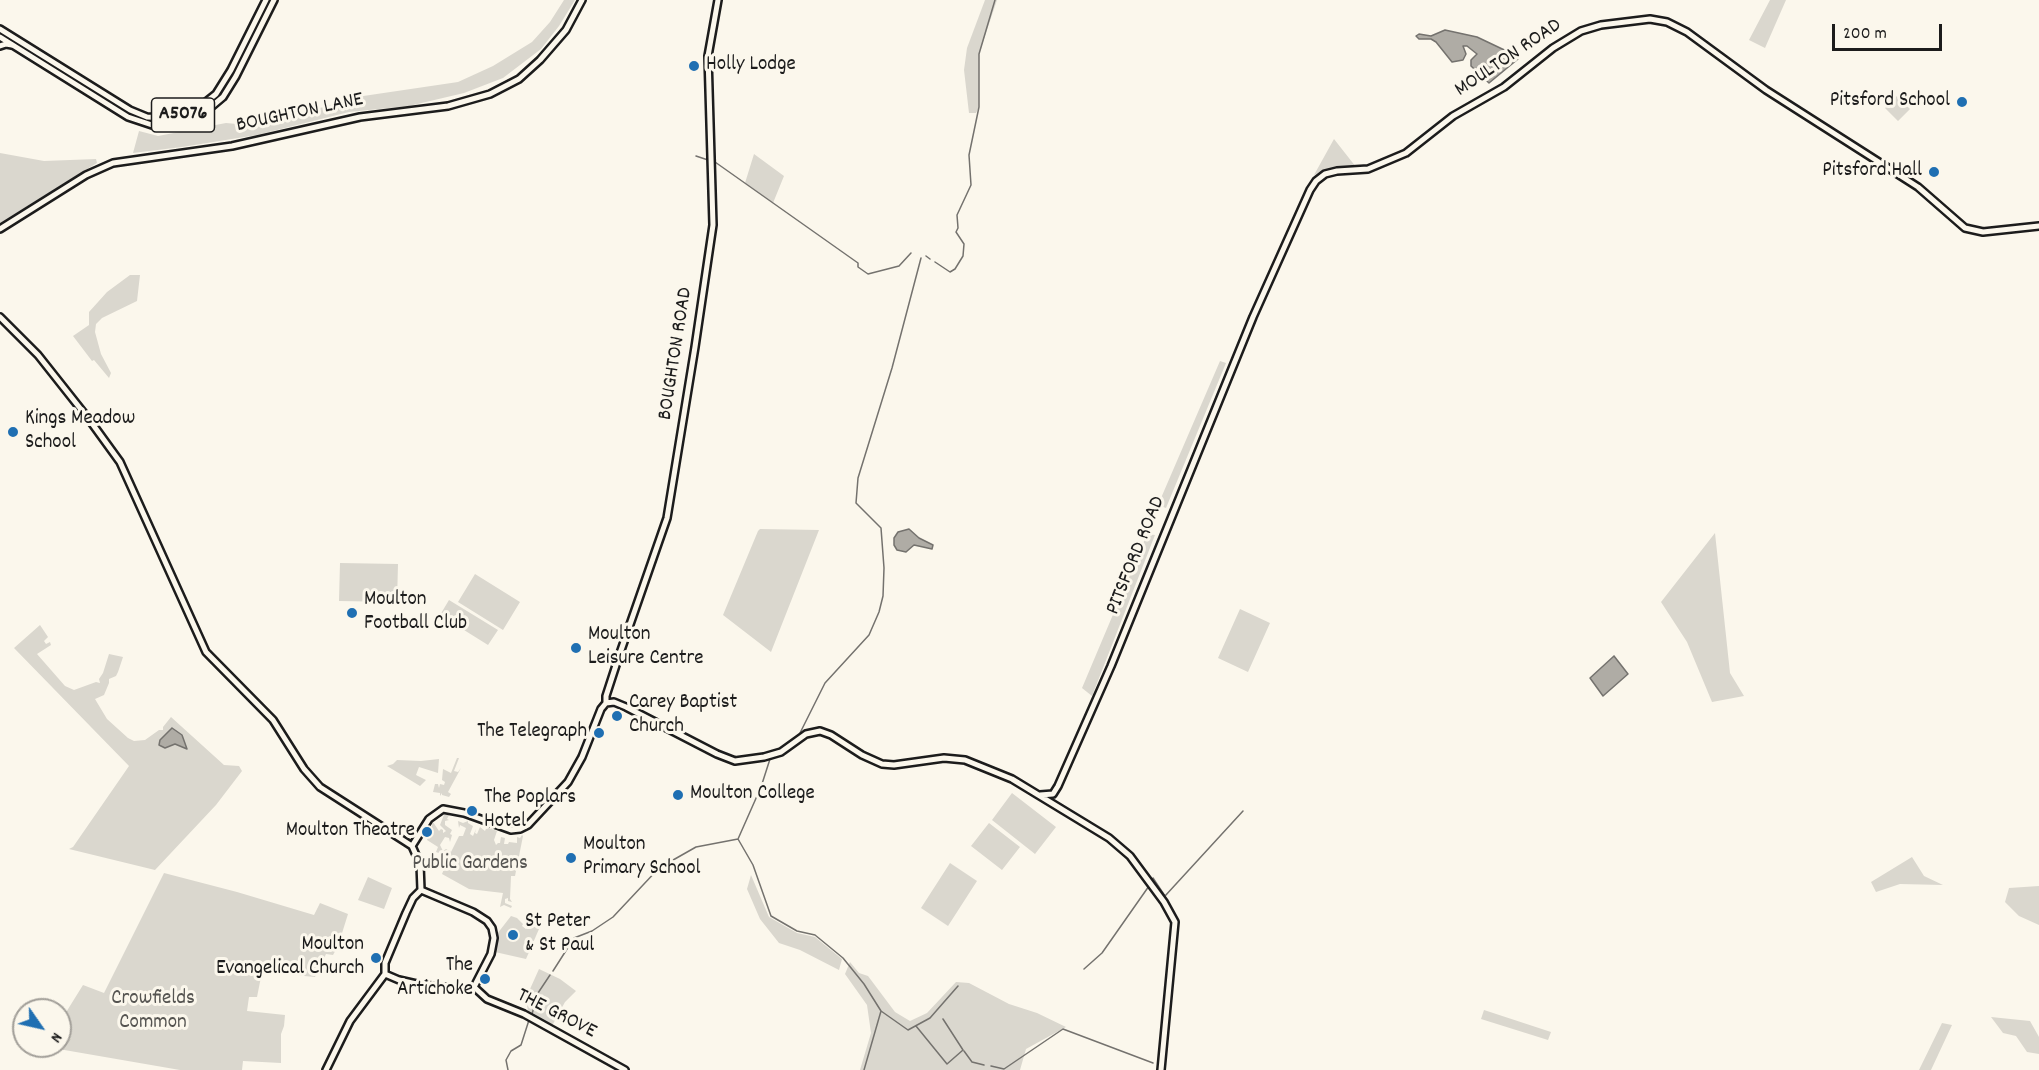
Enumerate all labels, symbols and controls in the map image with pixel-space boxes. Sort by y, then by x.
scale bar [1835,12,1944,50]
street label: MOULTON ROAD [1451,14,1567,104]
text: 200 m [1843,22,1887,47]
place label: Holly Lodge [706,53,796,79]
marker: Holly Lodge [687,59,701,73]
street label: BOUGHTON LANE [234,88,366,140]
place label: Pitsford School [1830,89,1950,115]
marker: Pitsford School [1955,95,1969,109]
road number: A5076 [152,98,214,132]
place label: Pitsford Hall [1822,159,1922,185]
marker: Pitsford Hall [1927,165,1941,179]
street label: BOUGHTON ROAD [654,286,700,422]
place label: Kings Meadow School [25,407,135,457]
marker: Kings Meadow School [6,425,20,439]
street label: PITSFORD ROAD [1102,493,1172,619]
place label: Moulton Football Club [364,588,467,638]
marker: Moulton Football Club [345,606,359,620]
place label: Moulton Leisure Centre [588,623,703,673]
marker: Moulton Leisure Centre [569,641,583,655]
place label: Carey Baptist Church [629,691,737,741]
marker: Carey Baptist Church [610,709,624,723]
place label: The Telegraph [477,720,587,746]
marker: The Telegraph [592,726,606,740]
place label: Moulton College [690,782,815,808]
place label: The Poplars Hotel [484,786,576,836]
marker: Moulton College [671,788,685,802]
marker: The Poplars Hotel [465,804,479,818]
place label: Moulton Theatre [286,819,415,845]
marker: Moulton Theatre [420,825,434,839]
place label: Moulton Primary School [583,833,701,883]
marker: Moulton Primary School [564,851,578,865]
park label: Public Gardens [412,852,528,878]
place label: St Peter & St Paul [525,910,594,960]
marker: St Peter & St Paul [506,928,520,942]
place label: Moulton Evangelical Church [216,933,364,983]
marker: Moulton Evangelical Church [369,951,383,965]
place label: The Artichoke [397,954,473,1004]
marker: The Artichoke [478,972,492,986]
street label: THE GROVE [512,984,600,1046]
park label: Crowfields Common [111,987,195,1037]
north arrow [12,998,72,1058]
text: N [44,1028,67,1047]

